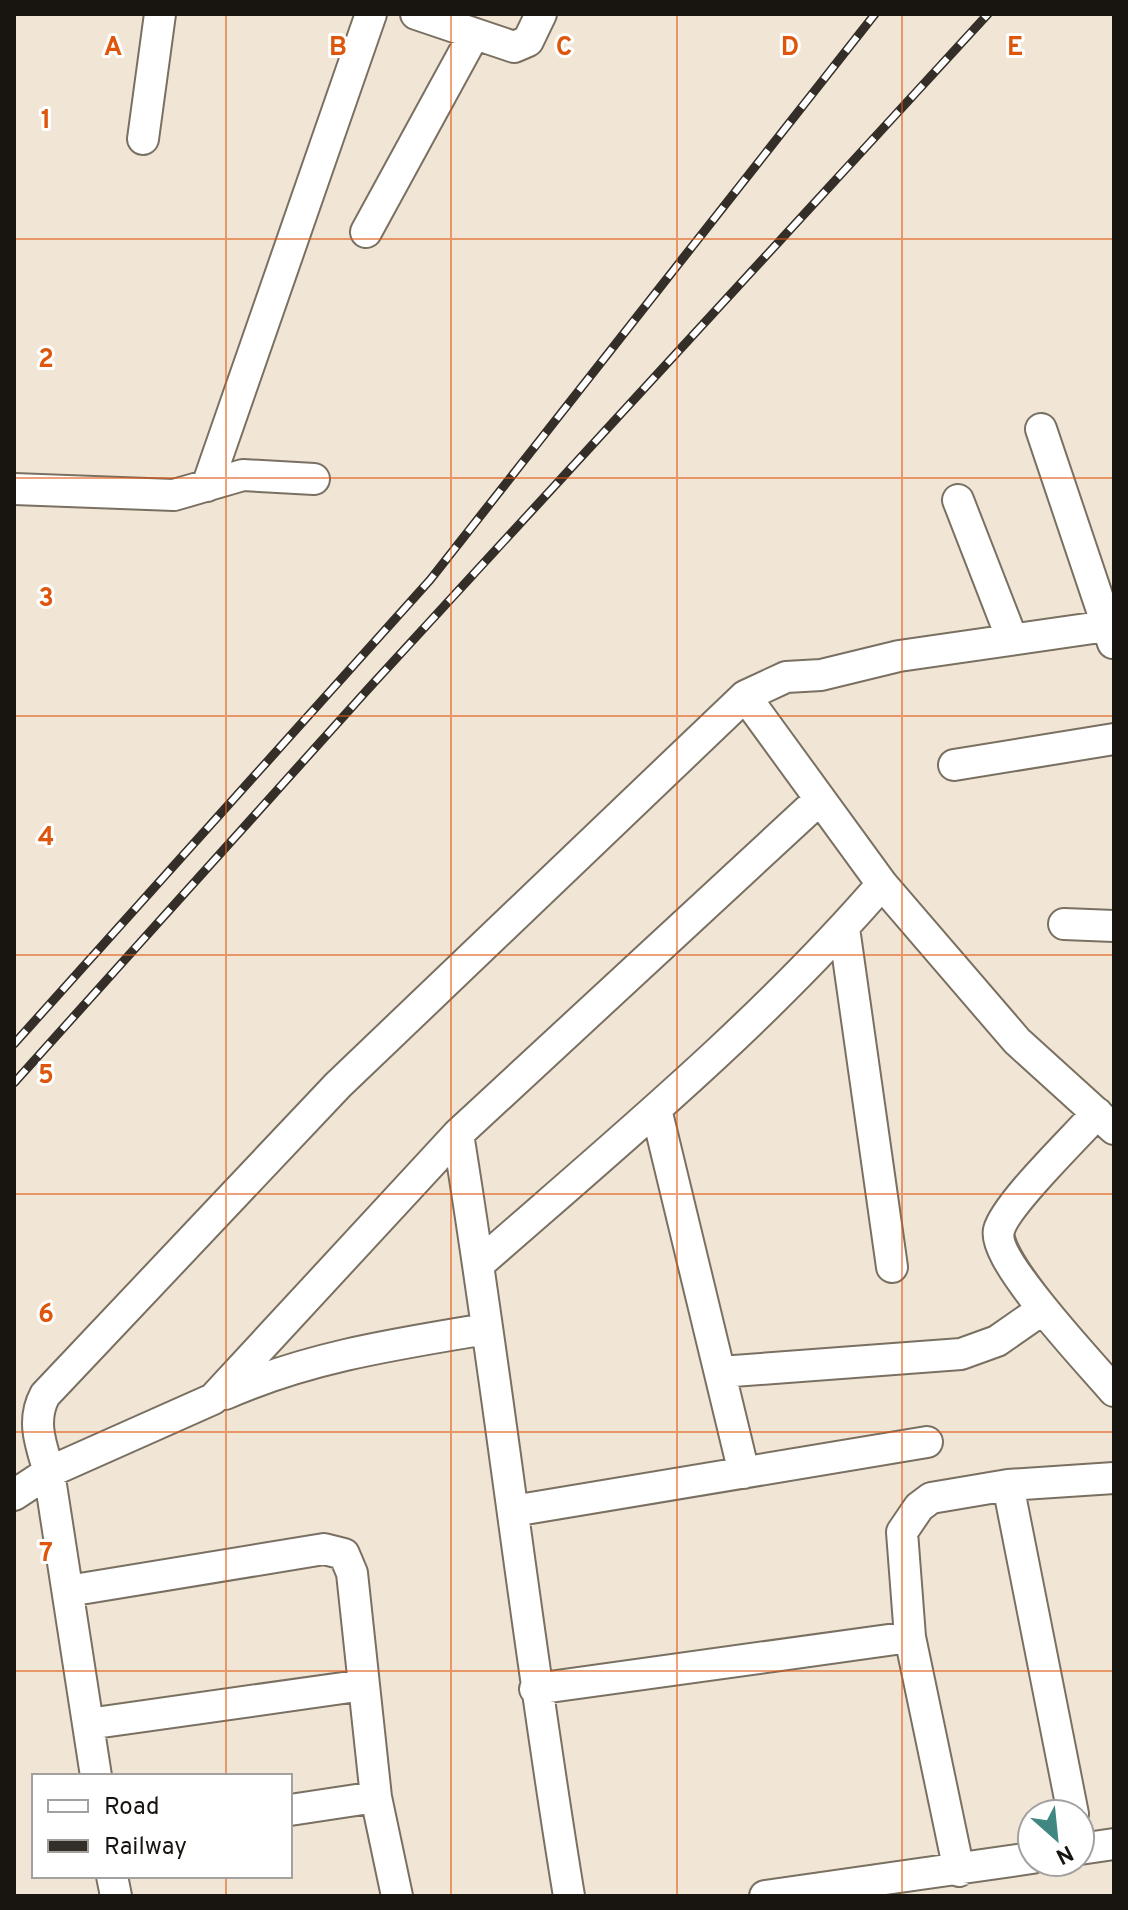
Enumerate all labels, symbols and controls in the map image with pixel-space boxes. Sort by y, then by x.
text: A [104,32,122,65]
text: B [329,32,347,65]
text: C [556,32,572,65]
text: D [781,32,799,65]
text: E [1007,32,1023,65]
text: 1 [41,105,51,138]
text: 2 [38,344,54,377]
text: 3 [38,583,54,616]
text: 4 [38,822,54,855]
text: 5 [38,1060,54,1093]
text: 6 [38,1299,54,1332]
text: 7 [39,1538,53,1571]
legend [32,1774,292,1878]
text: Road [104,1793,160,1823]
north arrow [1016,1798,1096,1878]
text: Railway [104,1833,187,1863]
text: N [1051,1838,1077,1869]

